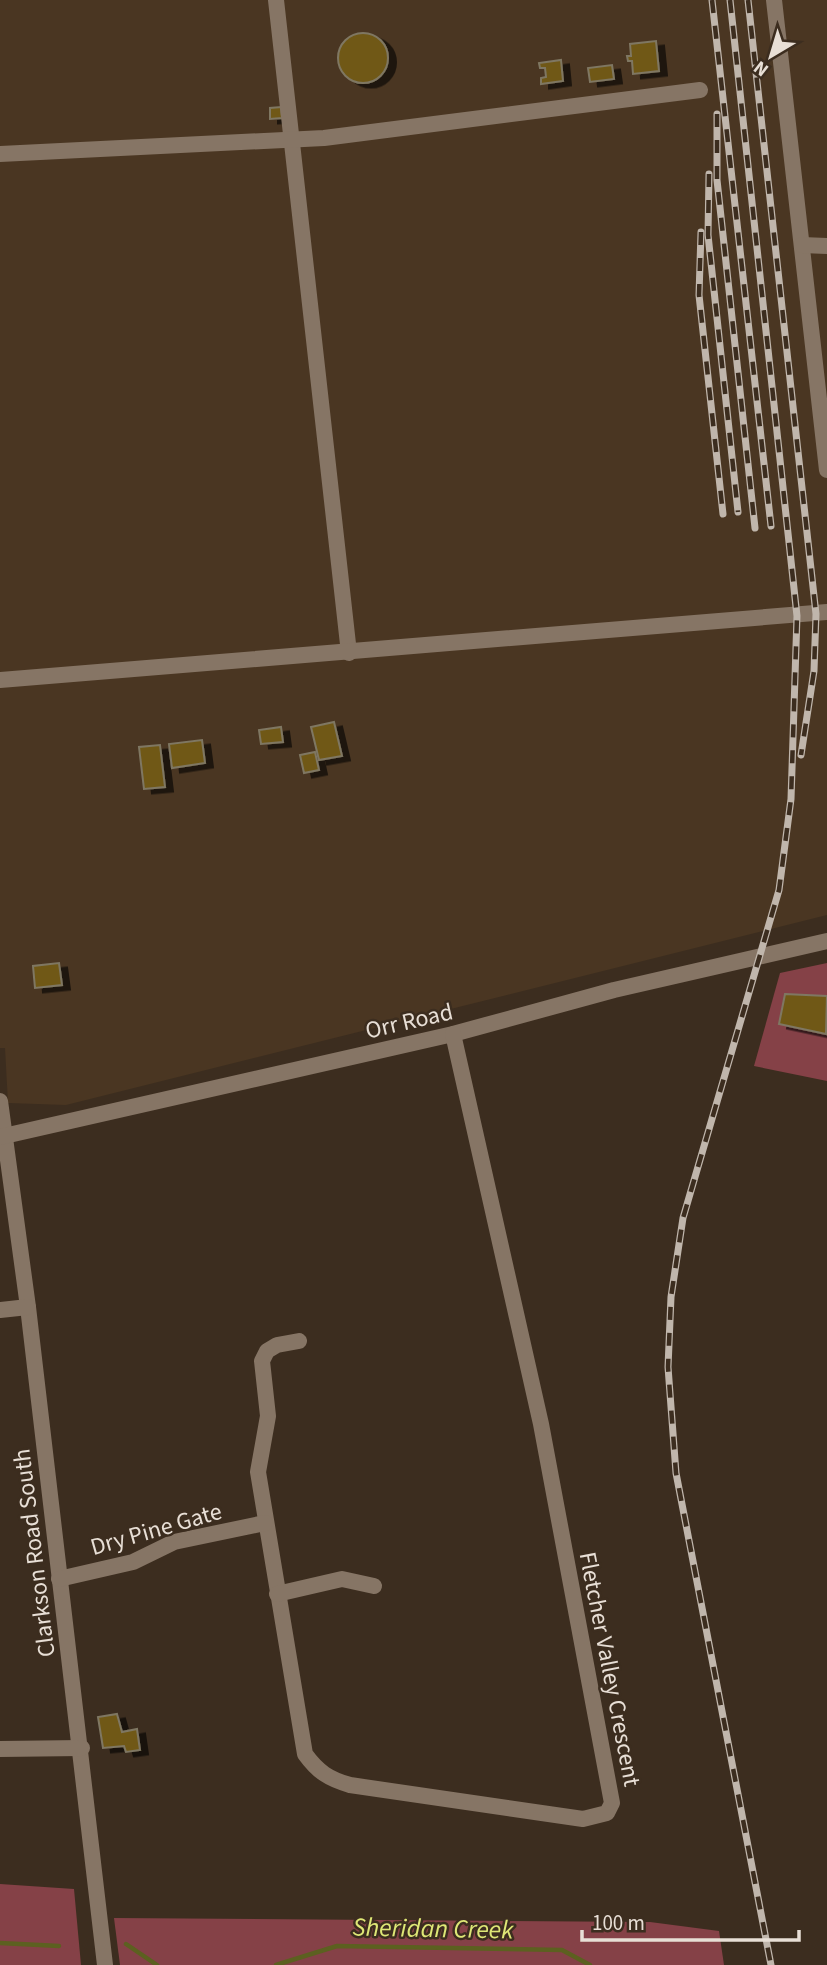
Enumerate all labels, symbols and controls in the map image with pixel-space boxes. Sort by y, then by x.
north arrow [736,21,806,91]
text: N [748,54,775,83]
street label: Orr Road [362,994,456,1049]
street label: Clarkson Road South [4,1447,65,1659]
street label: Dry Pine Gate [86,1494,226,1565]
street label: Fletcher Valley Crescent [570,1549,649,1789]
scale bar [582,1898,799,1942]
text: 100 m [592,1908,645,1938]
water label: Sheridan Creek [352,1909,515,1948]

